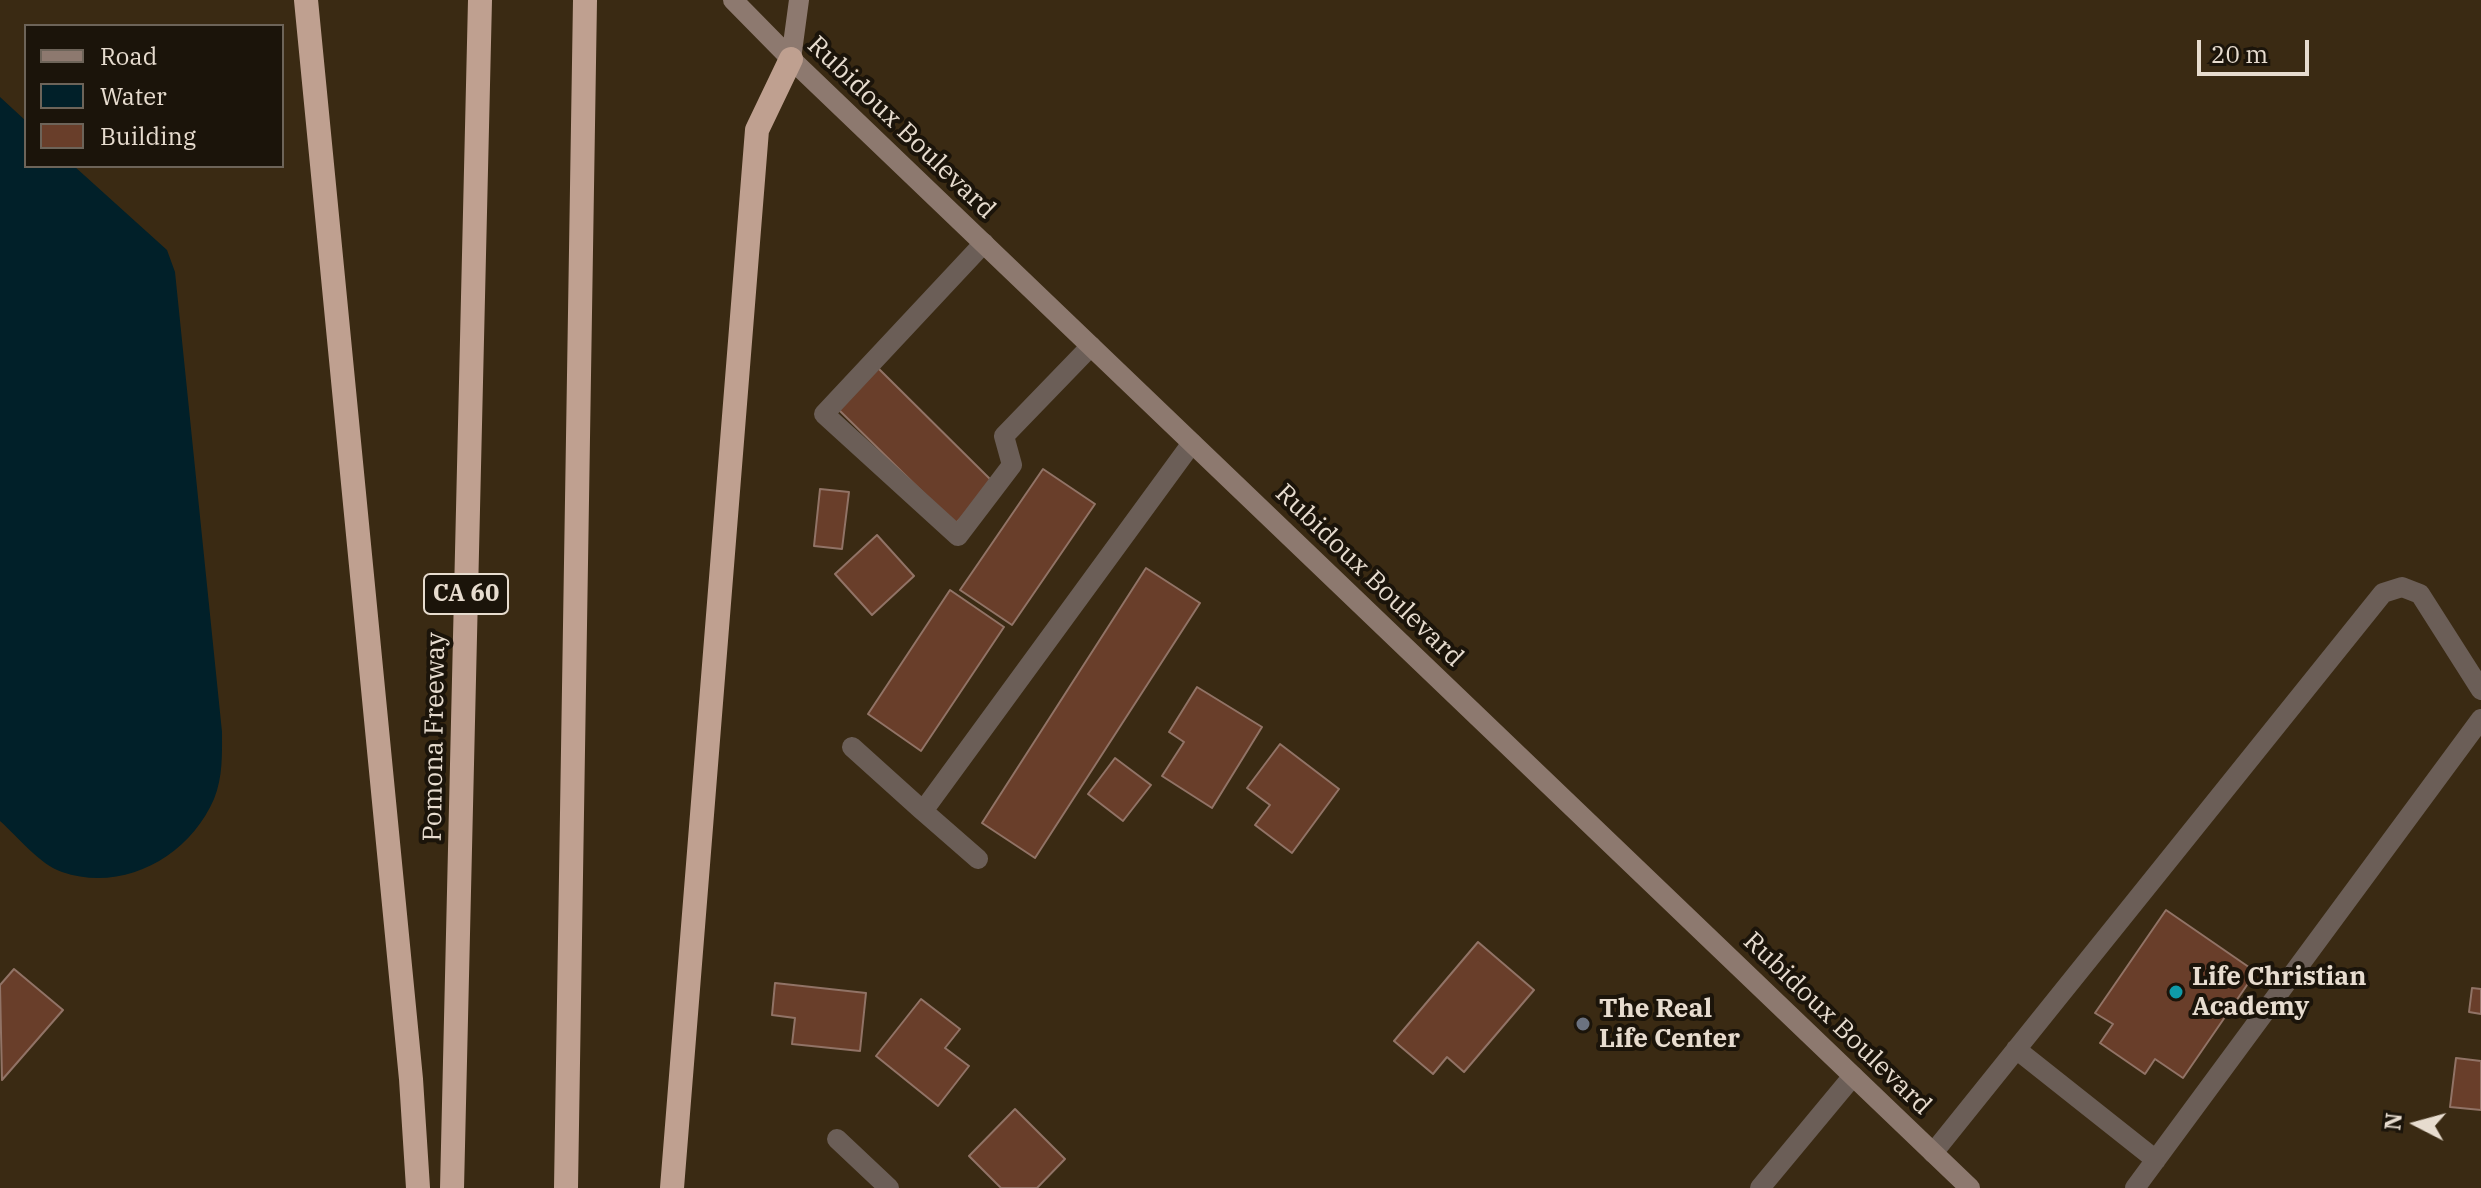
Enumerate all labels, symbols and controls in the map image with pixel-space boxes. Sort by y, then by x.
legend [24,24,284,168]
scale bar [2201,24,2313,74]
street label: Rubidoux Boulevard [800,30,1002,226]
text: 20 m [2211,38,2268,70]
text: Road [100,40,157,72]
text: Water [100,80,167,112]
text: Building [100,120,196,152]
street label: Rubidoux Boulevard [1268,478,1470,674]
road number: CA 60 [424,574,508,614]
street label: Pomona Freeway [418,632,452,842]
street label: Rubidoux Boulevard [1736,926,1938,1122]
place label: Life Christian Academy [2192,961,2366,1022]
marker: Life Christian Academy [2167,983,2185,1001]
place label: The Real Life Center [1599,993,1740,1054]
marker: The Real Life Center [1574,1015,1592,1033]
north arrow [2377,1084,2457,1164]
text: N [2377,1111,2408,1132]

